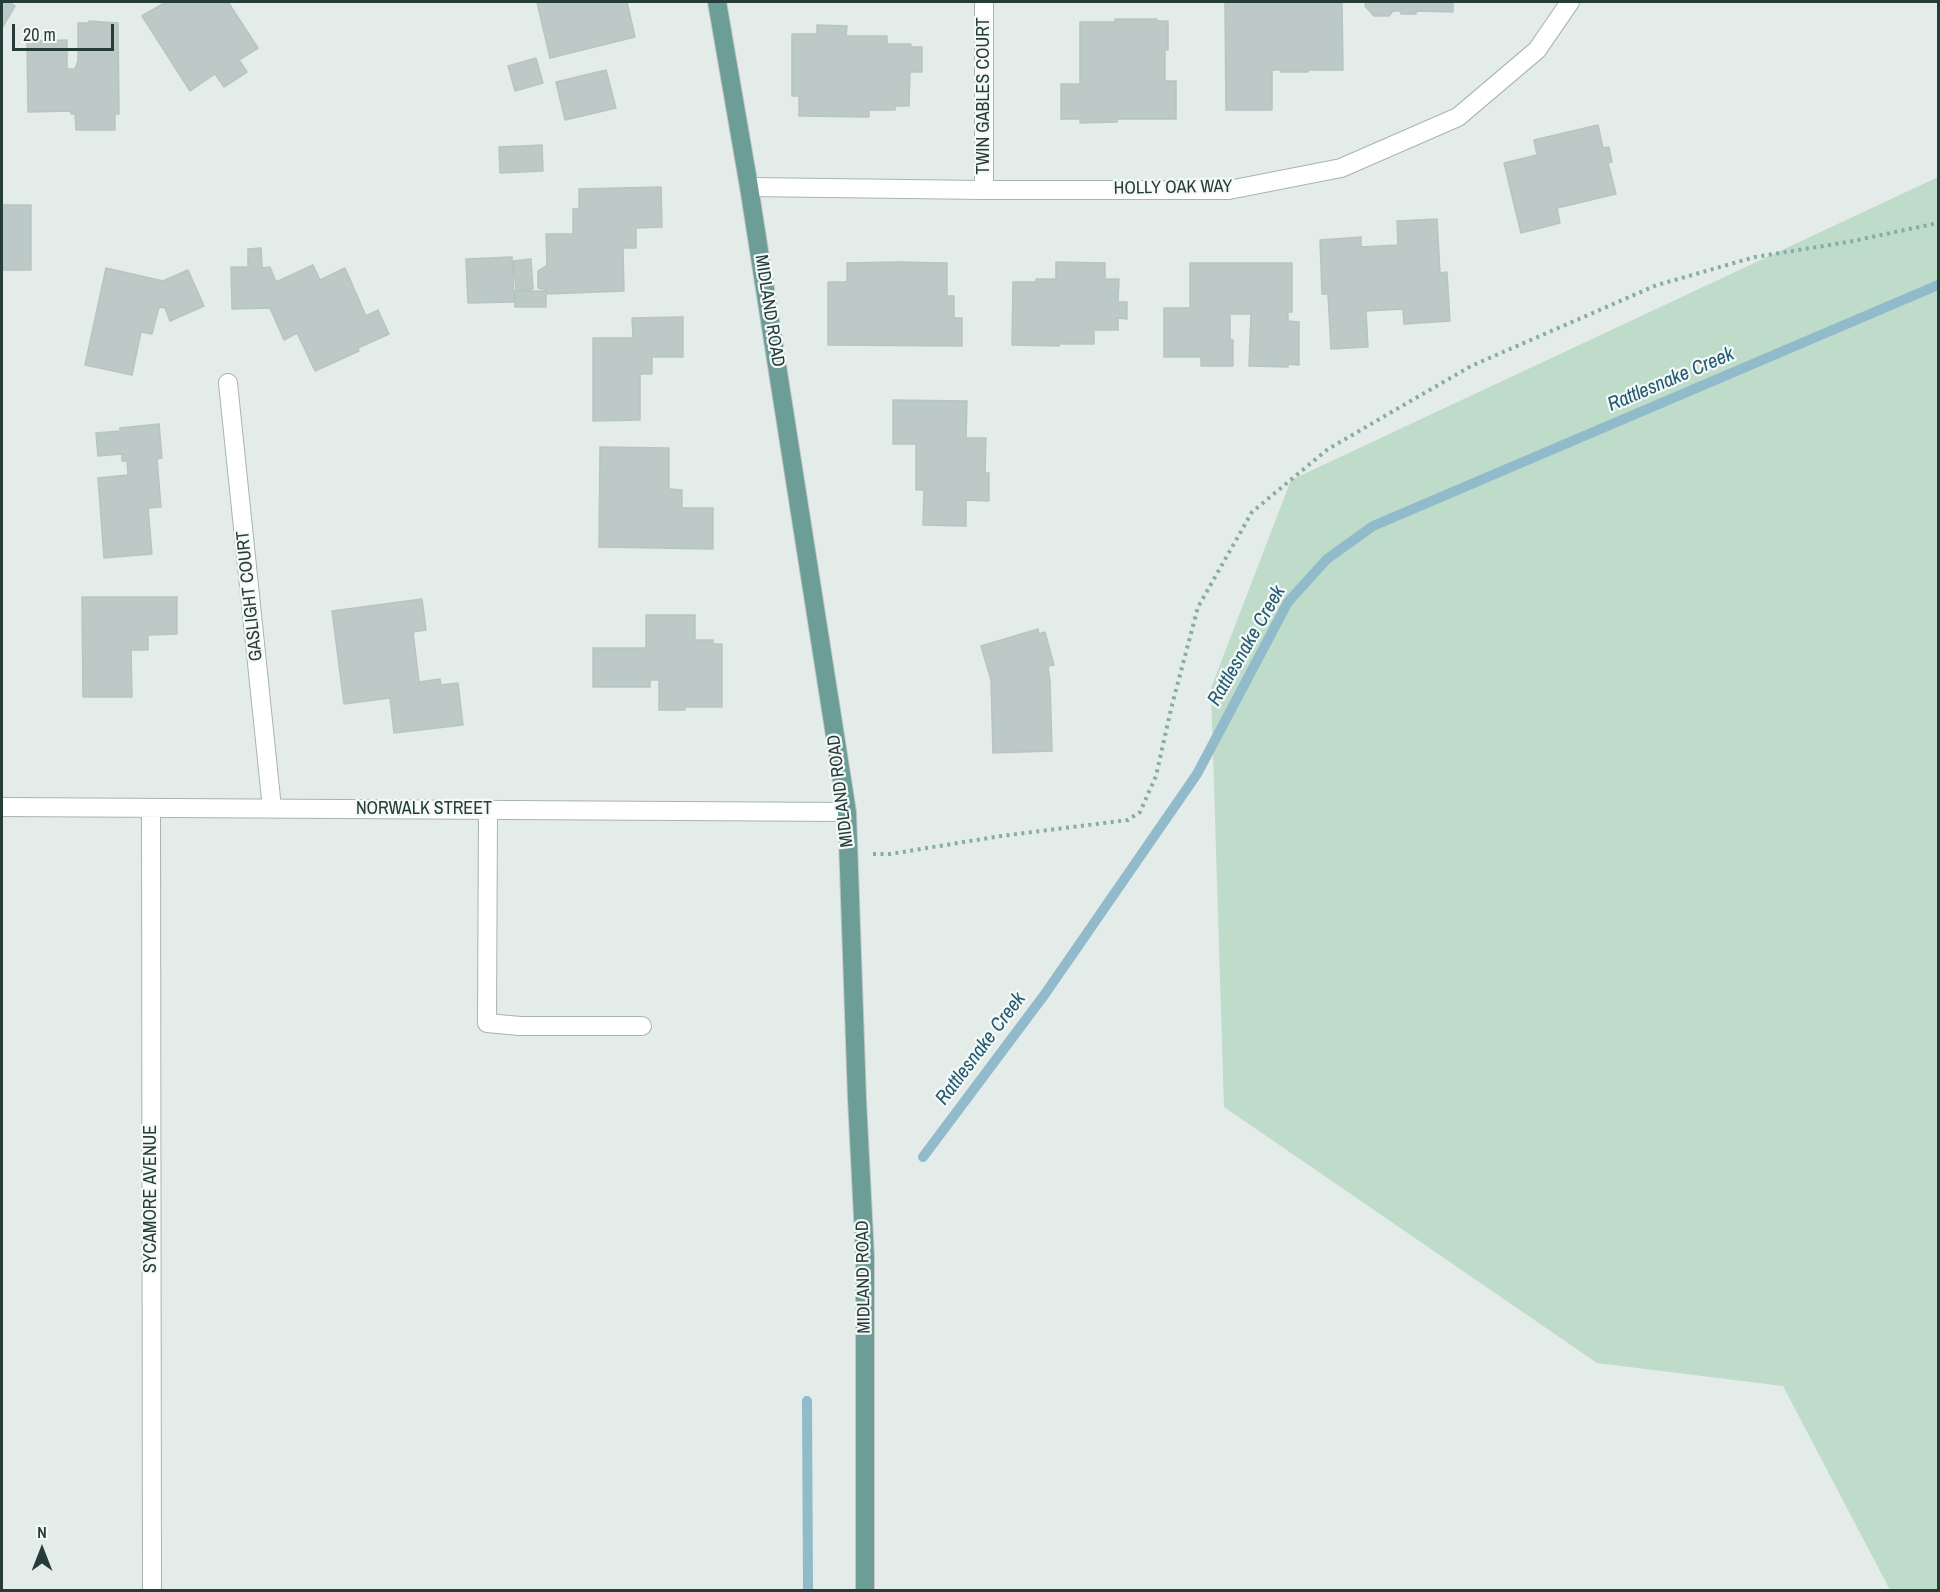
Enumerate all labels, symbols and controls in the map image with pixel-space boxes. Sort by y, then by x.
scale bar [15,12,117,50]
street label: TWIN GABLES COURT [973,17,995,175]
text: 20 m [23,22,56,47]
street label: HOLLY OAK WAY [1113,176,1233,200]
street label: MIDLAND ROAD [749,253,789,369]
water label: Rattlesnake Creek [1604,343,1738,417]
street label: GASLIGHT COURT [232,530,268,662]
water label: Rattlesnake Creek [1203,582,1291,710]
street label: MIDLAND ROAD [823,734,859,848]
street label: NORWALK STREET [356,798,492,820]
water label: Rattlesnake Creek [931,988,1031,1110]
street label: SYCAMORE AVENUE [140,1125,162,1273]
street label: MIDLAND ROAD [852,1220,876,1334]
north arrow [12,1520,72,1580]
text: N [37,1521,47,1543]

